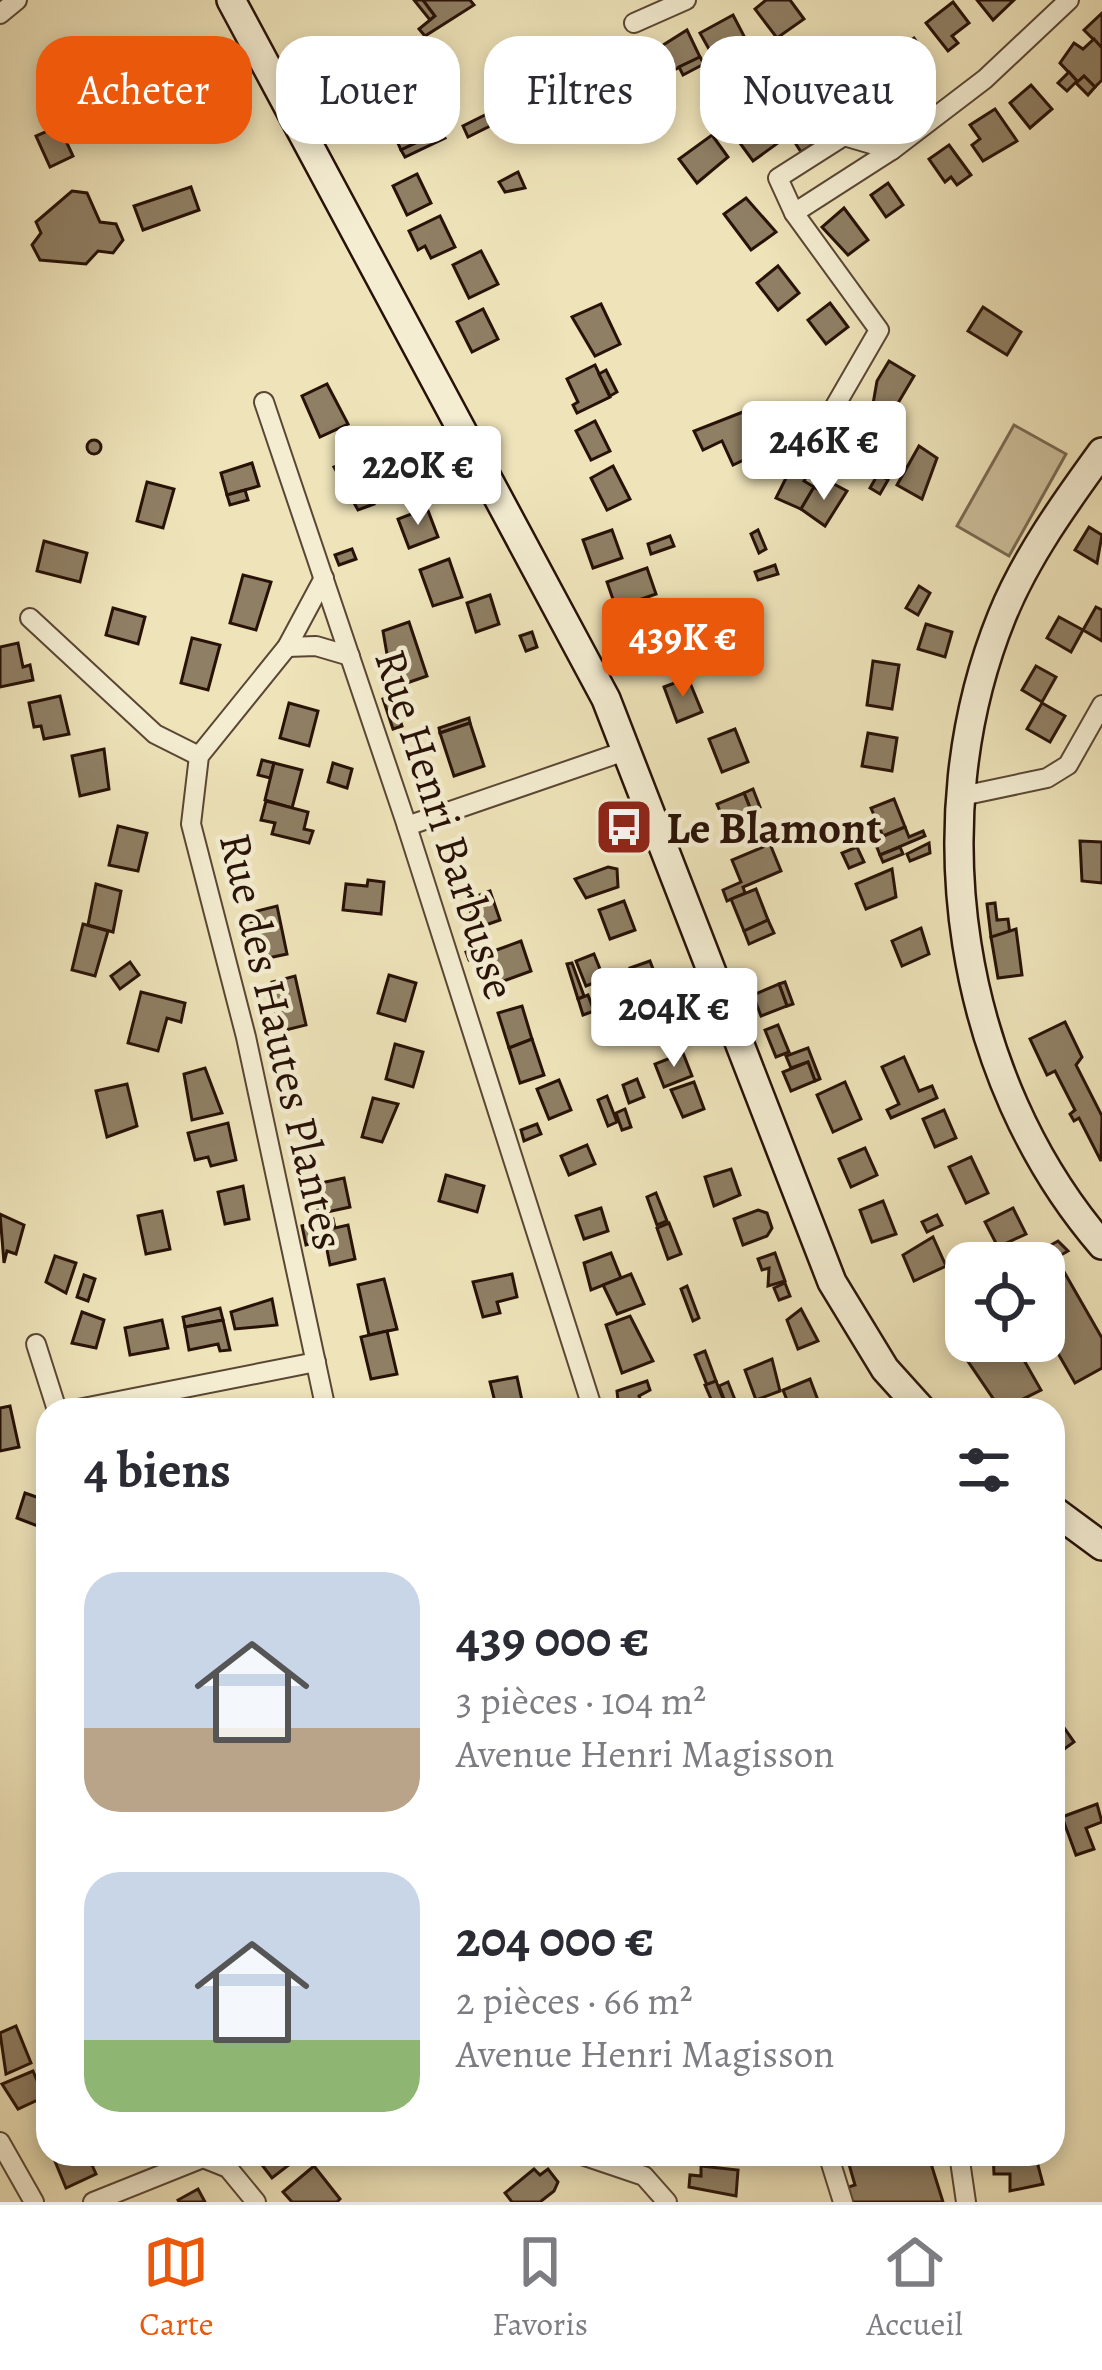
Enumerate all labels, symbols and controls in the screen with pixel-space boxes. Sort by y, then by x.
chip: Acheter [36,36,252,144]
chip: Louer [276,36,460,144]
chip: Filtres [484,36,676,144]
chip: Nouveau [700,36,936,144]
pin: 246K € [726,401,922,503]
text: 246K € [769,413,879,466]
pin: 220K € [320,426,516,528]
text: 220K € [362,438,474,491]
pin: 439K € [585,598,781,700]
text: 439K € [629,610,737,663]
street label: Rue Henri Barbusse [359,641,531,1007]
bus stop icon: Le Blamont [593,796,655,858]
place label: Le Blamont [666,797,881,859]
street label: Rue des Hautes Plantes [204,827,360,1256]
pin: 204K € [576,968,772,1070]
text: 204K € [618,980,730,1033]
map controls [945,1242,1065,1362]
button: locate [945,1242,1065,1362]
text: 4 biens [84,1435,231,1505]
icon: filters [951,1437,1017,1503]
text: 439 000 € [456,1604,650,1674]
icon: home [180,1620,324,1764]
text: 3 pièces · 104 m² [456,1674,706,1727]
text: Avenue Henri Magisson [456,1727,835,1780]
text: 204 000 € [456,1904,654,1974]
icon: home [180,1920,324,2064]
text: 2 pièces · 66 m² [456,1974,693,2027]
text: Avenue Henri Magisson [456,2027,835,2080]
tab: Carte [139,2229,214,2346]
tab: Favoris [492,2229,588,2346]
tab: Accueil [866,2229,963,2346]

